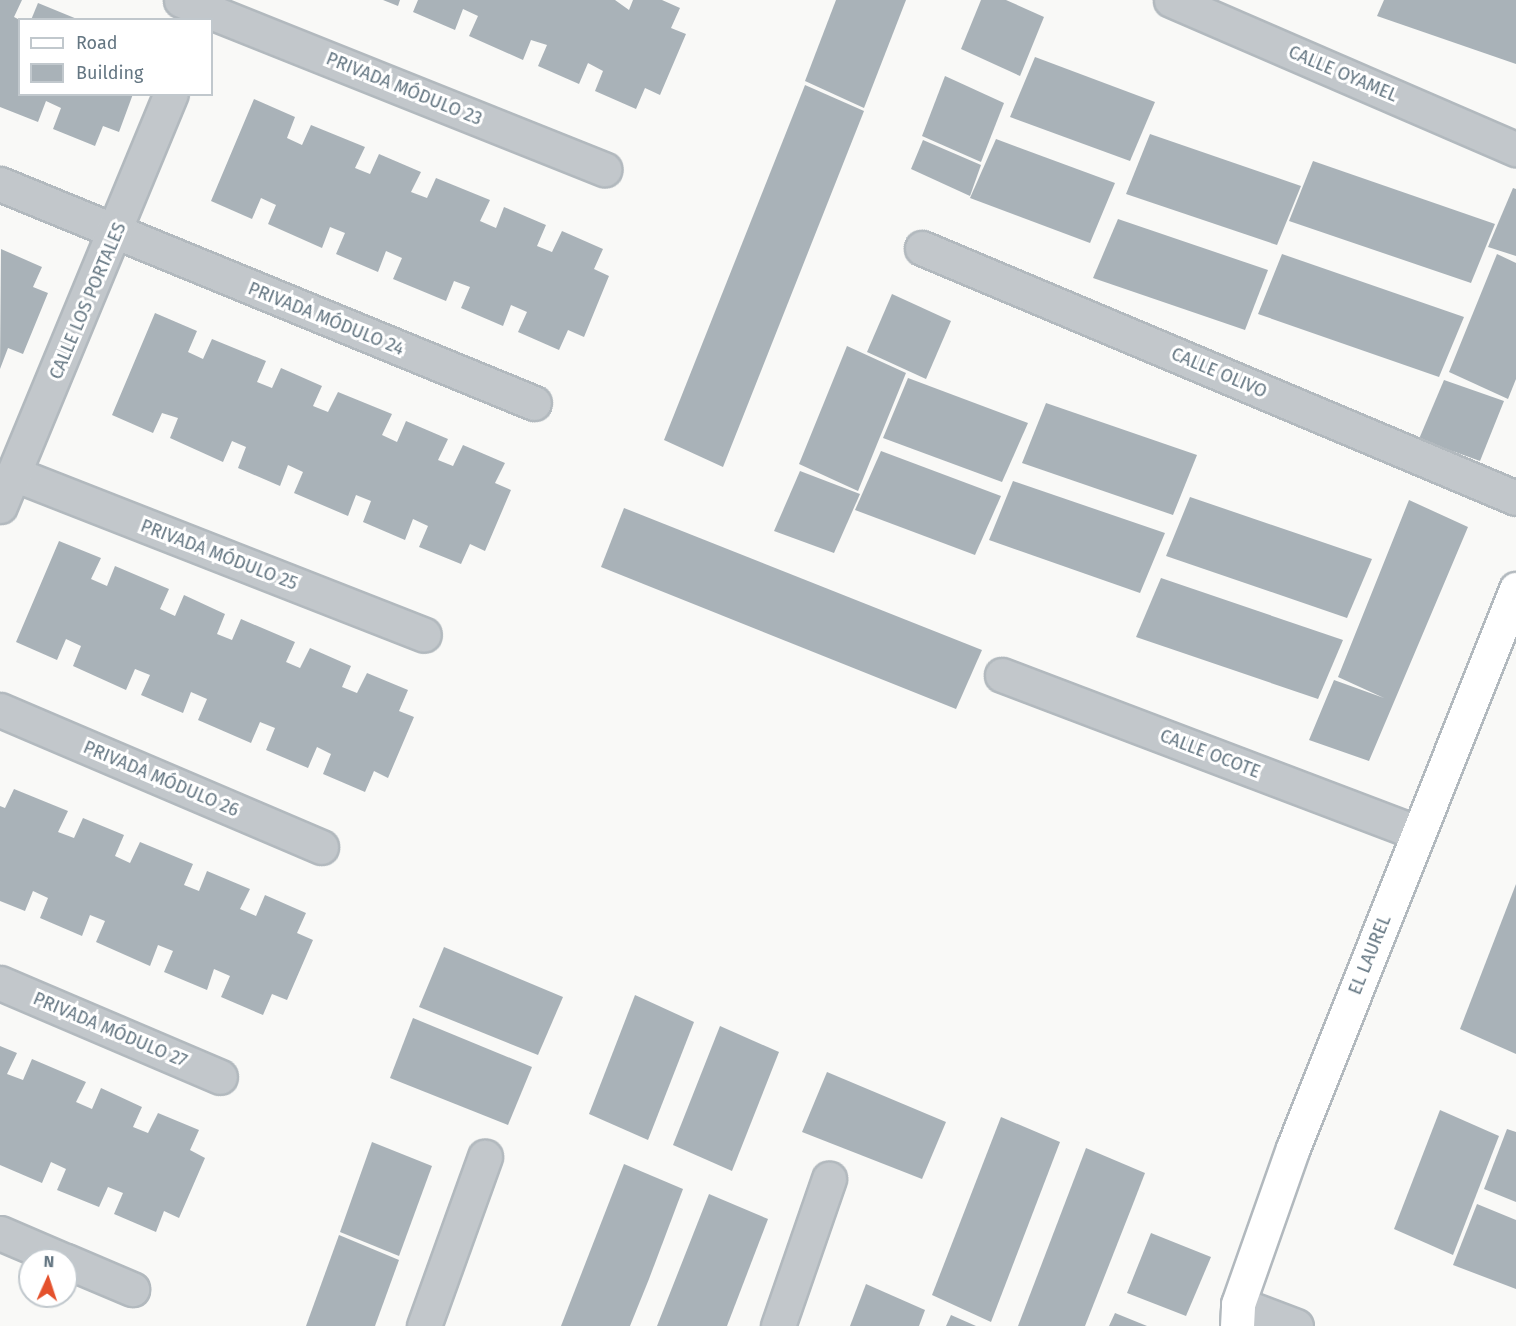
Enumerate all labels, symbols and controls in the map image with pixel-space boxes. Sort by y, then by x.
legend [18,18,213,96]
text: Road [76,32,118,54]
street label: CALLE OYAMEL [1285,41,1401,107]
street label: PRIVADA MÓDULO 23 [323,48,485,130]
text: Building [76,62,143,84]
street label: CALLE LOS PORTALES [45,219,131,383]
street label: PRIVADA MÓDULO 24 [245,278,407,360]
street label: CALLE OLIVO [1168,343,1270,403]
street label: PRIVADA MÓDULO 25 [137,515,301,595]
street label: CALLE OCOTE [1157,725,1263,783]
street label: PRIVADA MÓDULO 26 [80,736,242,822]
street label: EL LAUREL [1344,912,1396,998]
street label: PRIVADA MÓDULO 27 [30,988,190,1072]
north arrow [18,1248,78,1308]
text: N [43,1252,55,1271]

